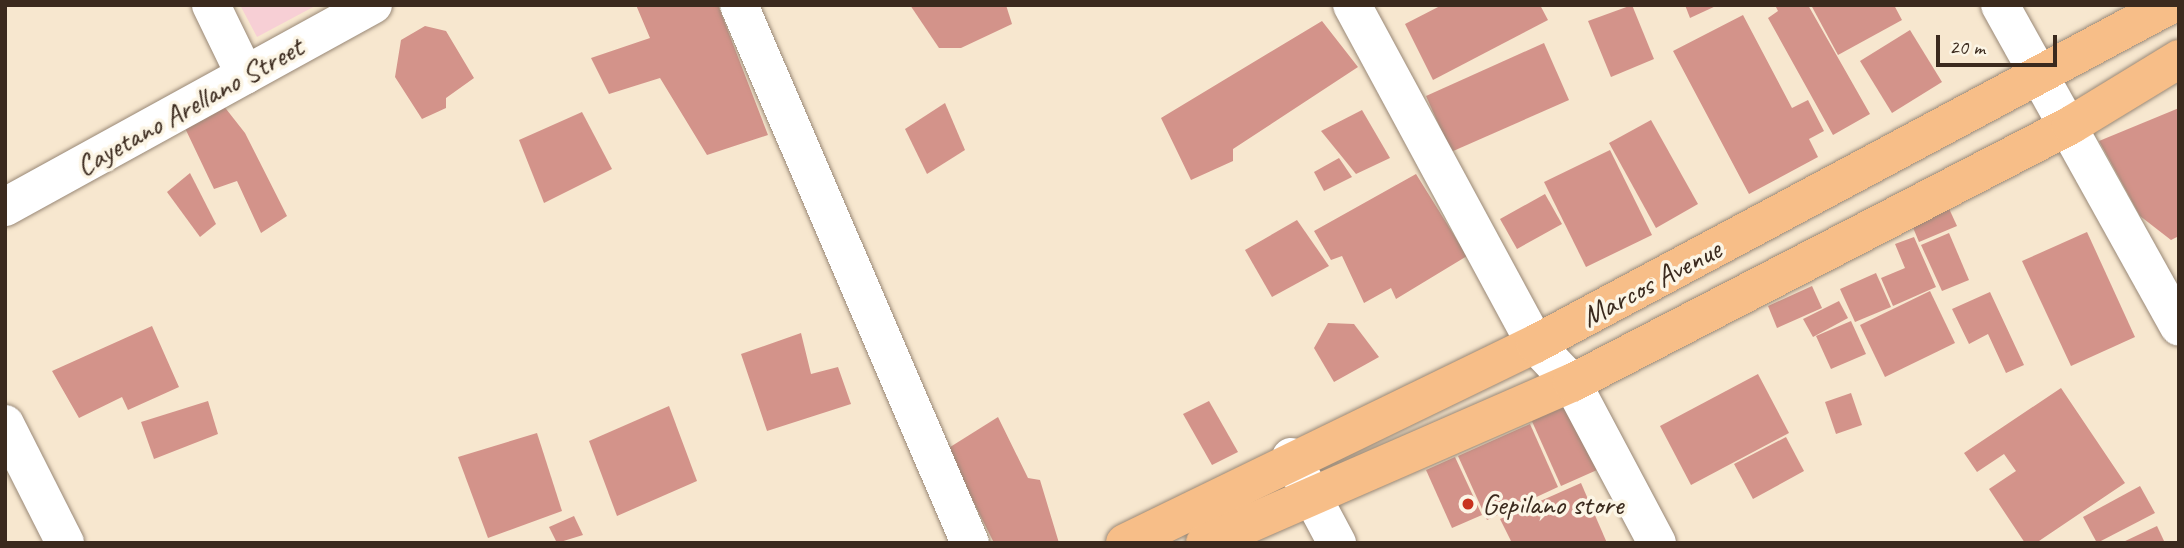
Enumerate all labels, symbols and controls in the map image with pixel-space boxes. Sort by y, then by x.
scale bar [1939,21,2060,65]
street label: Cayetano Arellano Street [69,29,309,183]
text: 20 m [1949,34,1985,60]
street label: Marcos Avenue [1575,231,1727,335]
place label: Gepilano store [1482,486,1623,522]
marker: Gepilano store [1460,496,1476,512]

